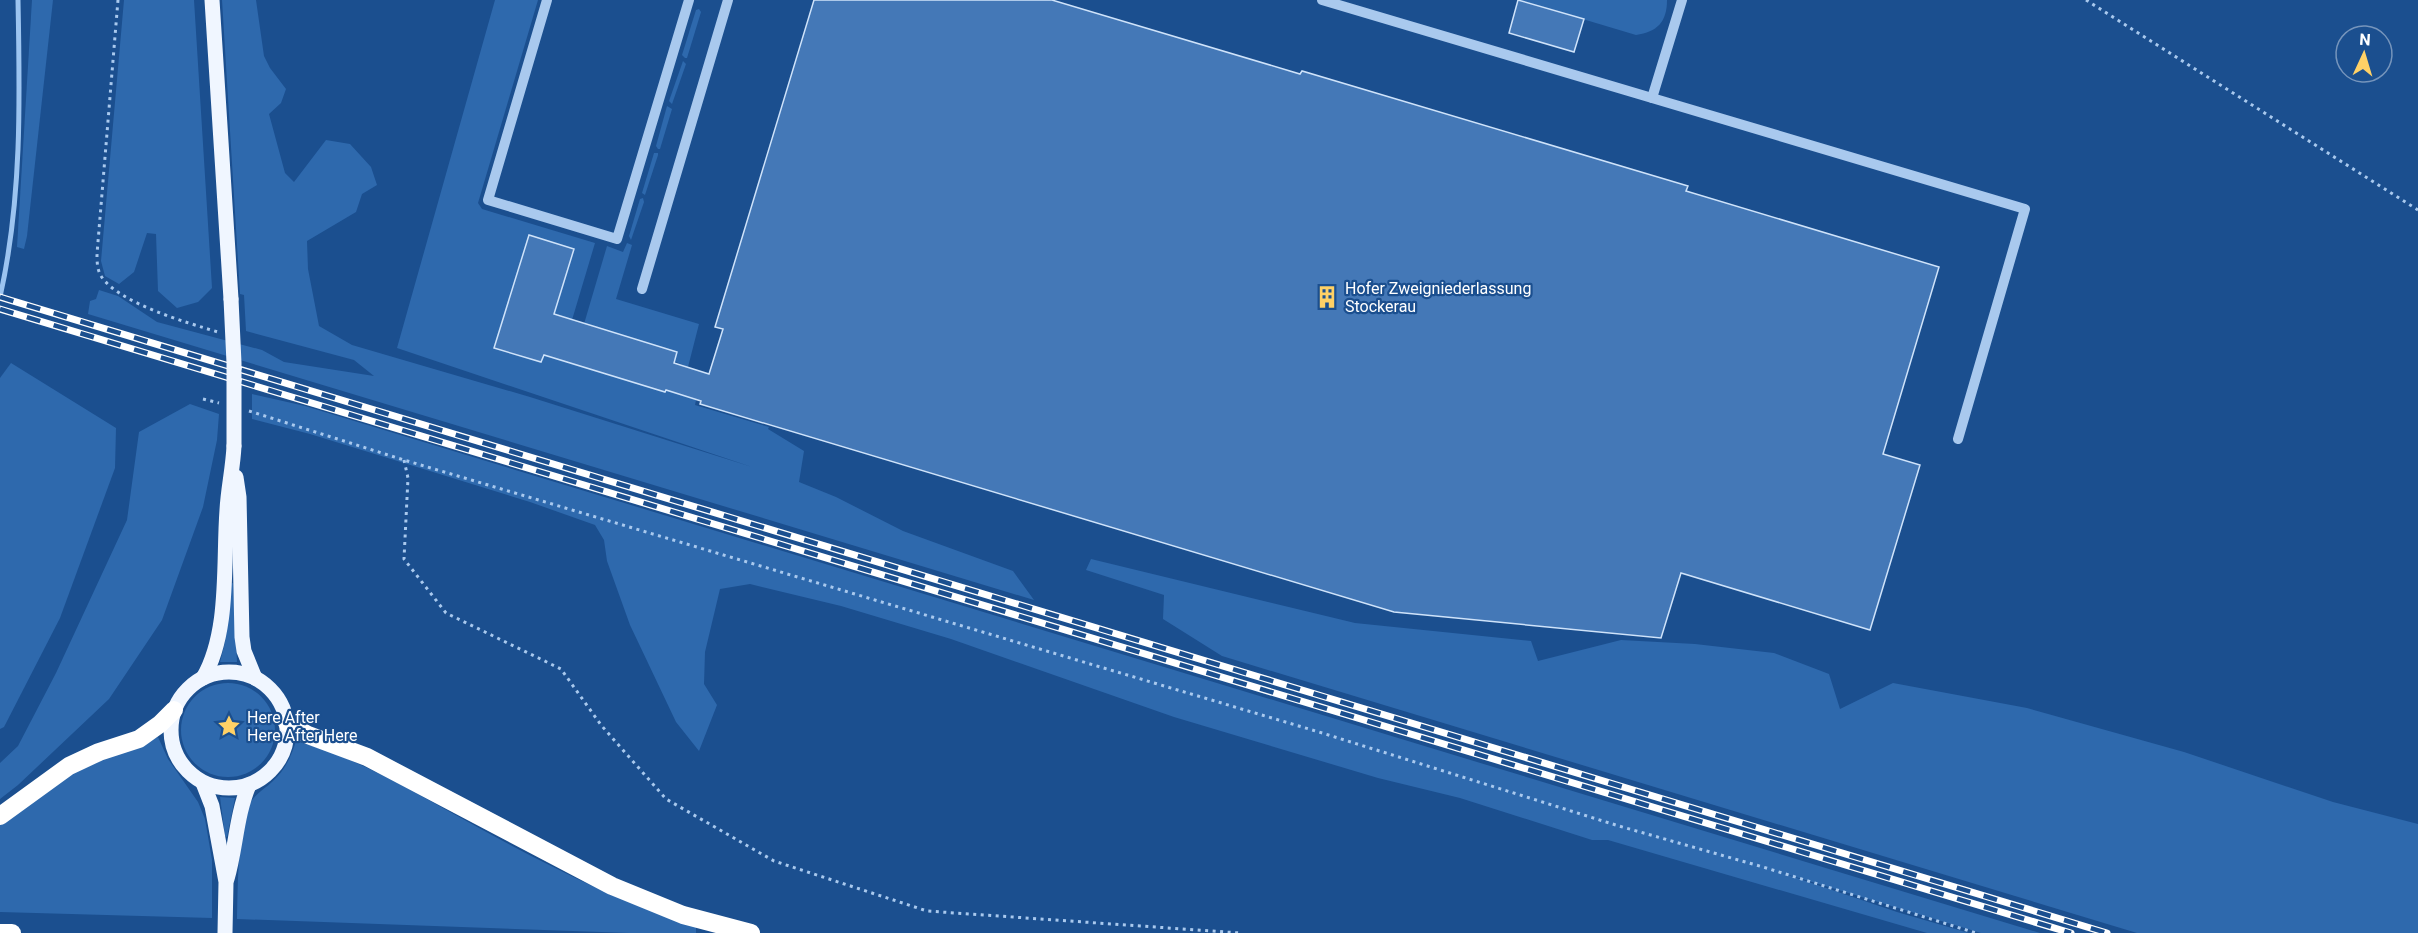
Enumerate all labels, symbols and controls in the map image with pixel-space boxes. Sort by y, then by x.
north arrow [2334,24,2394,84]
text: N [2359,30,2371,49]
place label: Hofer Zweigniederlassung Stockerau [1345,279,1531,316]
building icon: Hofer Zweigniederlassung Stockerau [1314,284,1340,310]
place label: Here After Here After Here [247,708,357,745]
place icon: Here After Here After Here [216,713,242,739]

